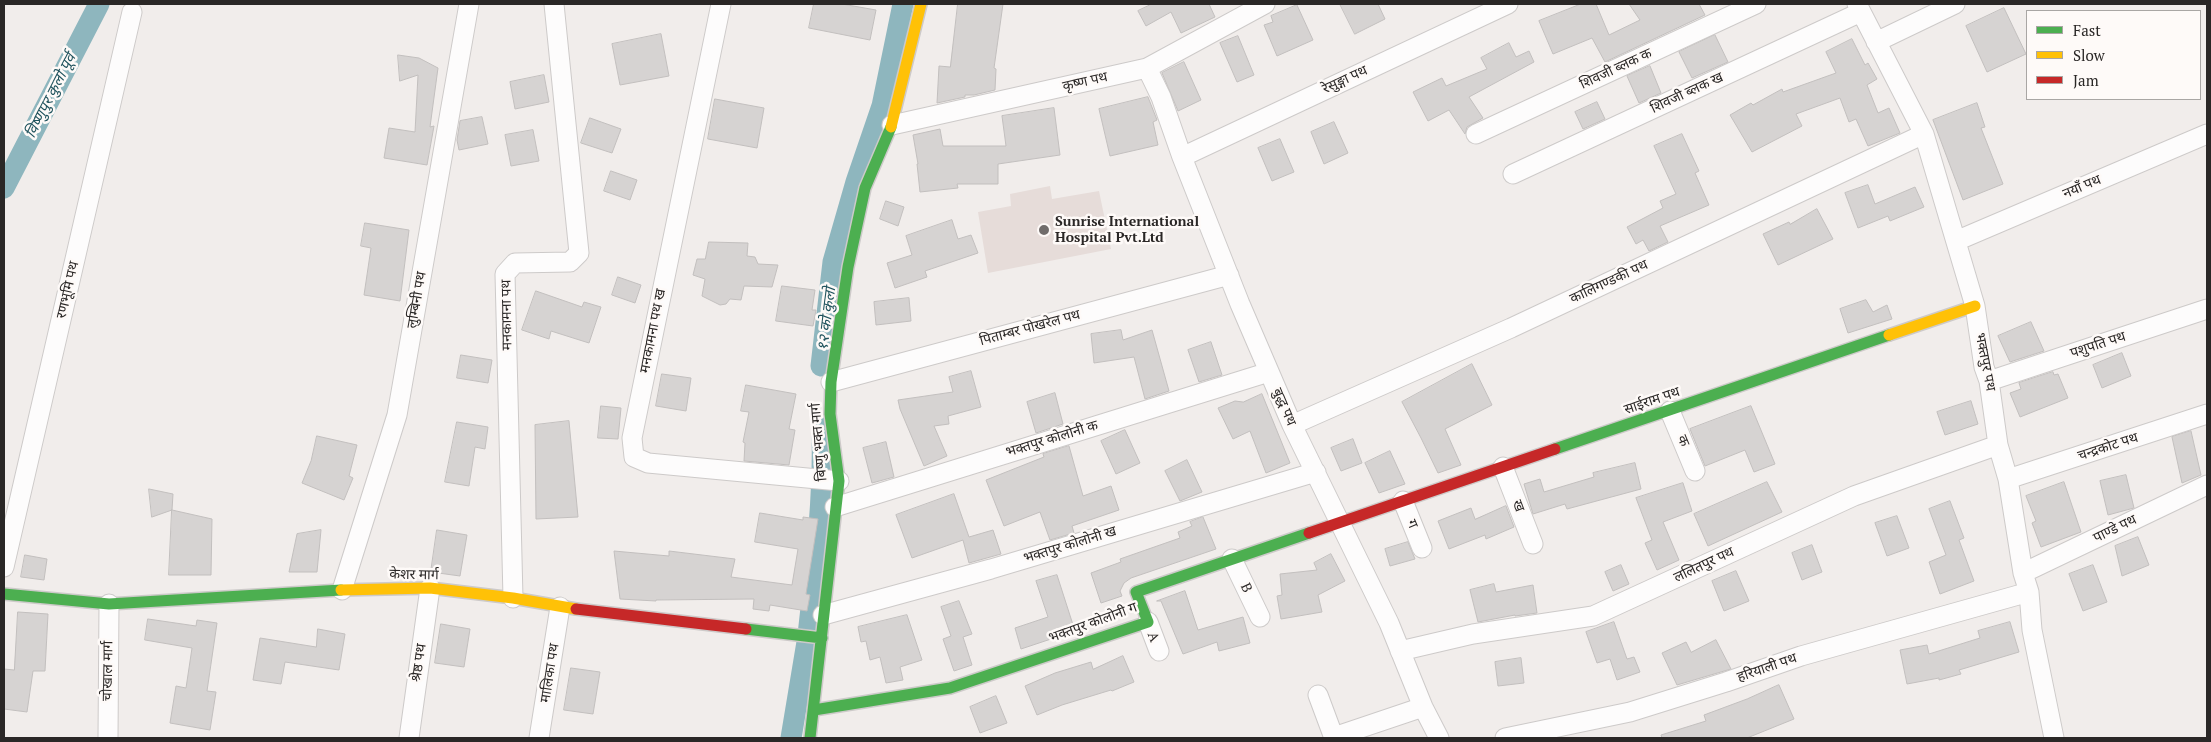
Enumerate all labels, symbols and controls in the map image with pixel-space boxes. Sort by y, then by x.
legend [2026,10,2201,100]
text: Fast [2073,20,2101,40]
street label: शिवजी ब्लक क [1577,45,1655,93]
text: Slow [2073,45,2105,65]
water label: विष्णुपुर कुलो पूर्व [22,51,80,141]
street label: रेसुङ्गा पथ [1320,62,1370,98]
street label: कृष्ण पथ [1061,69,1109,95]
street label: शिवजी ब्लक ख [1648,69,1726,117]
text: Jam [2073,70,2099,90]
street label: नयाँ पथ [2060,171,2104,203]
place label: Sunrise International Hospital Pvt.Ltd [1055,214,1199,246]
marker: Sunrise International Hospital Pvt.Ltd [1037,223,1051,237]
street label: कालिगण्डकी पथ [1567,257,1651,307]
street label: रणभूमि पथ [53,260,83,320]
street label: लुम्बिनी पथ [404,270,430,330]
street label: मनकामना पथ [498,280,516,350]
water label: १२ को कुलो [814,286,840,352]
street label: मनकामना पथ ख [637,287,669,375]
street label: पिताम्बर पोखरेल पथ [978,307,1082,349]
street label: पशुपति पथ [2068,328,2128,362]
street label: भक्तपुर पथ [1971,331,1999,393]
street label: साईराम पथ [1622,384,1682,418]
street label: बुद्ध पथ [1269,386,1299,428]
street label: बिष्णु भक्त मार्ग [807,402,831,482]
street label: भक्तपुर कोलोनी क [1004,417,1100,461]
street label: चन्द्रकोट पथ [2076,429,2140,465]
street label: क [1673,433,1693,449]
street label: ख [1508,498,1528,514]
street label: पाण्डे पथ [2091,511,2139,547]
street label: ग [1403,517,1421,531]
street label: भक्तपुर कोलोनी ख [1022,523,1118,567]
street label: ललितपुर पथ [1671,544,1737,586]
street label: केशर मार्ग [389,566,439,584]
street label: B [1237,581,1255,595]
street label: भक्तपुर कोलोनी ग [1047,599,1139,647]
street label: A [1143,630,1163,644]
street label: चोखाल मार्ग [99,641,117,701]
street label: मालिका पथ [537,642,563,704]
street label: श्रेष्ठ पथ [408,643,430,683]
street label: हरियाली पथ [1735,650,1799,686]

